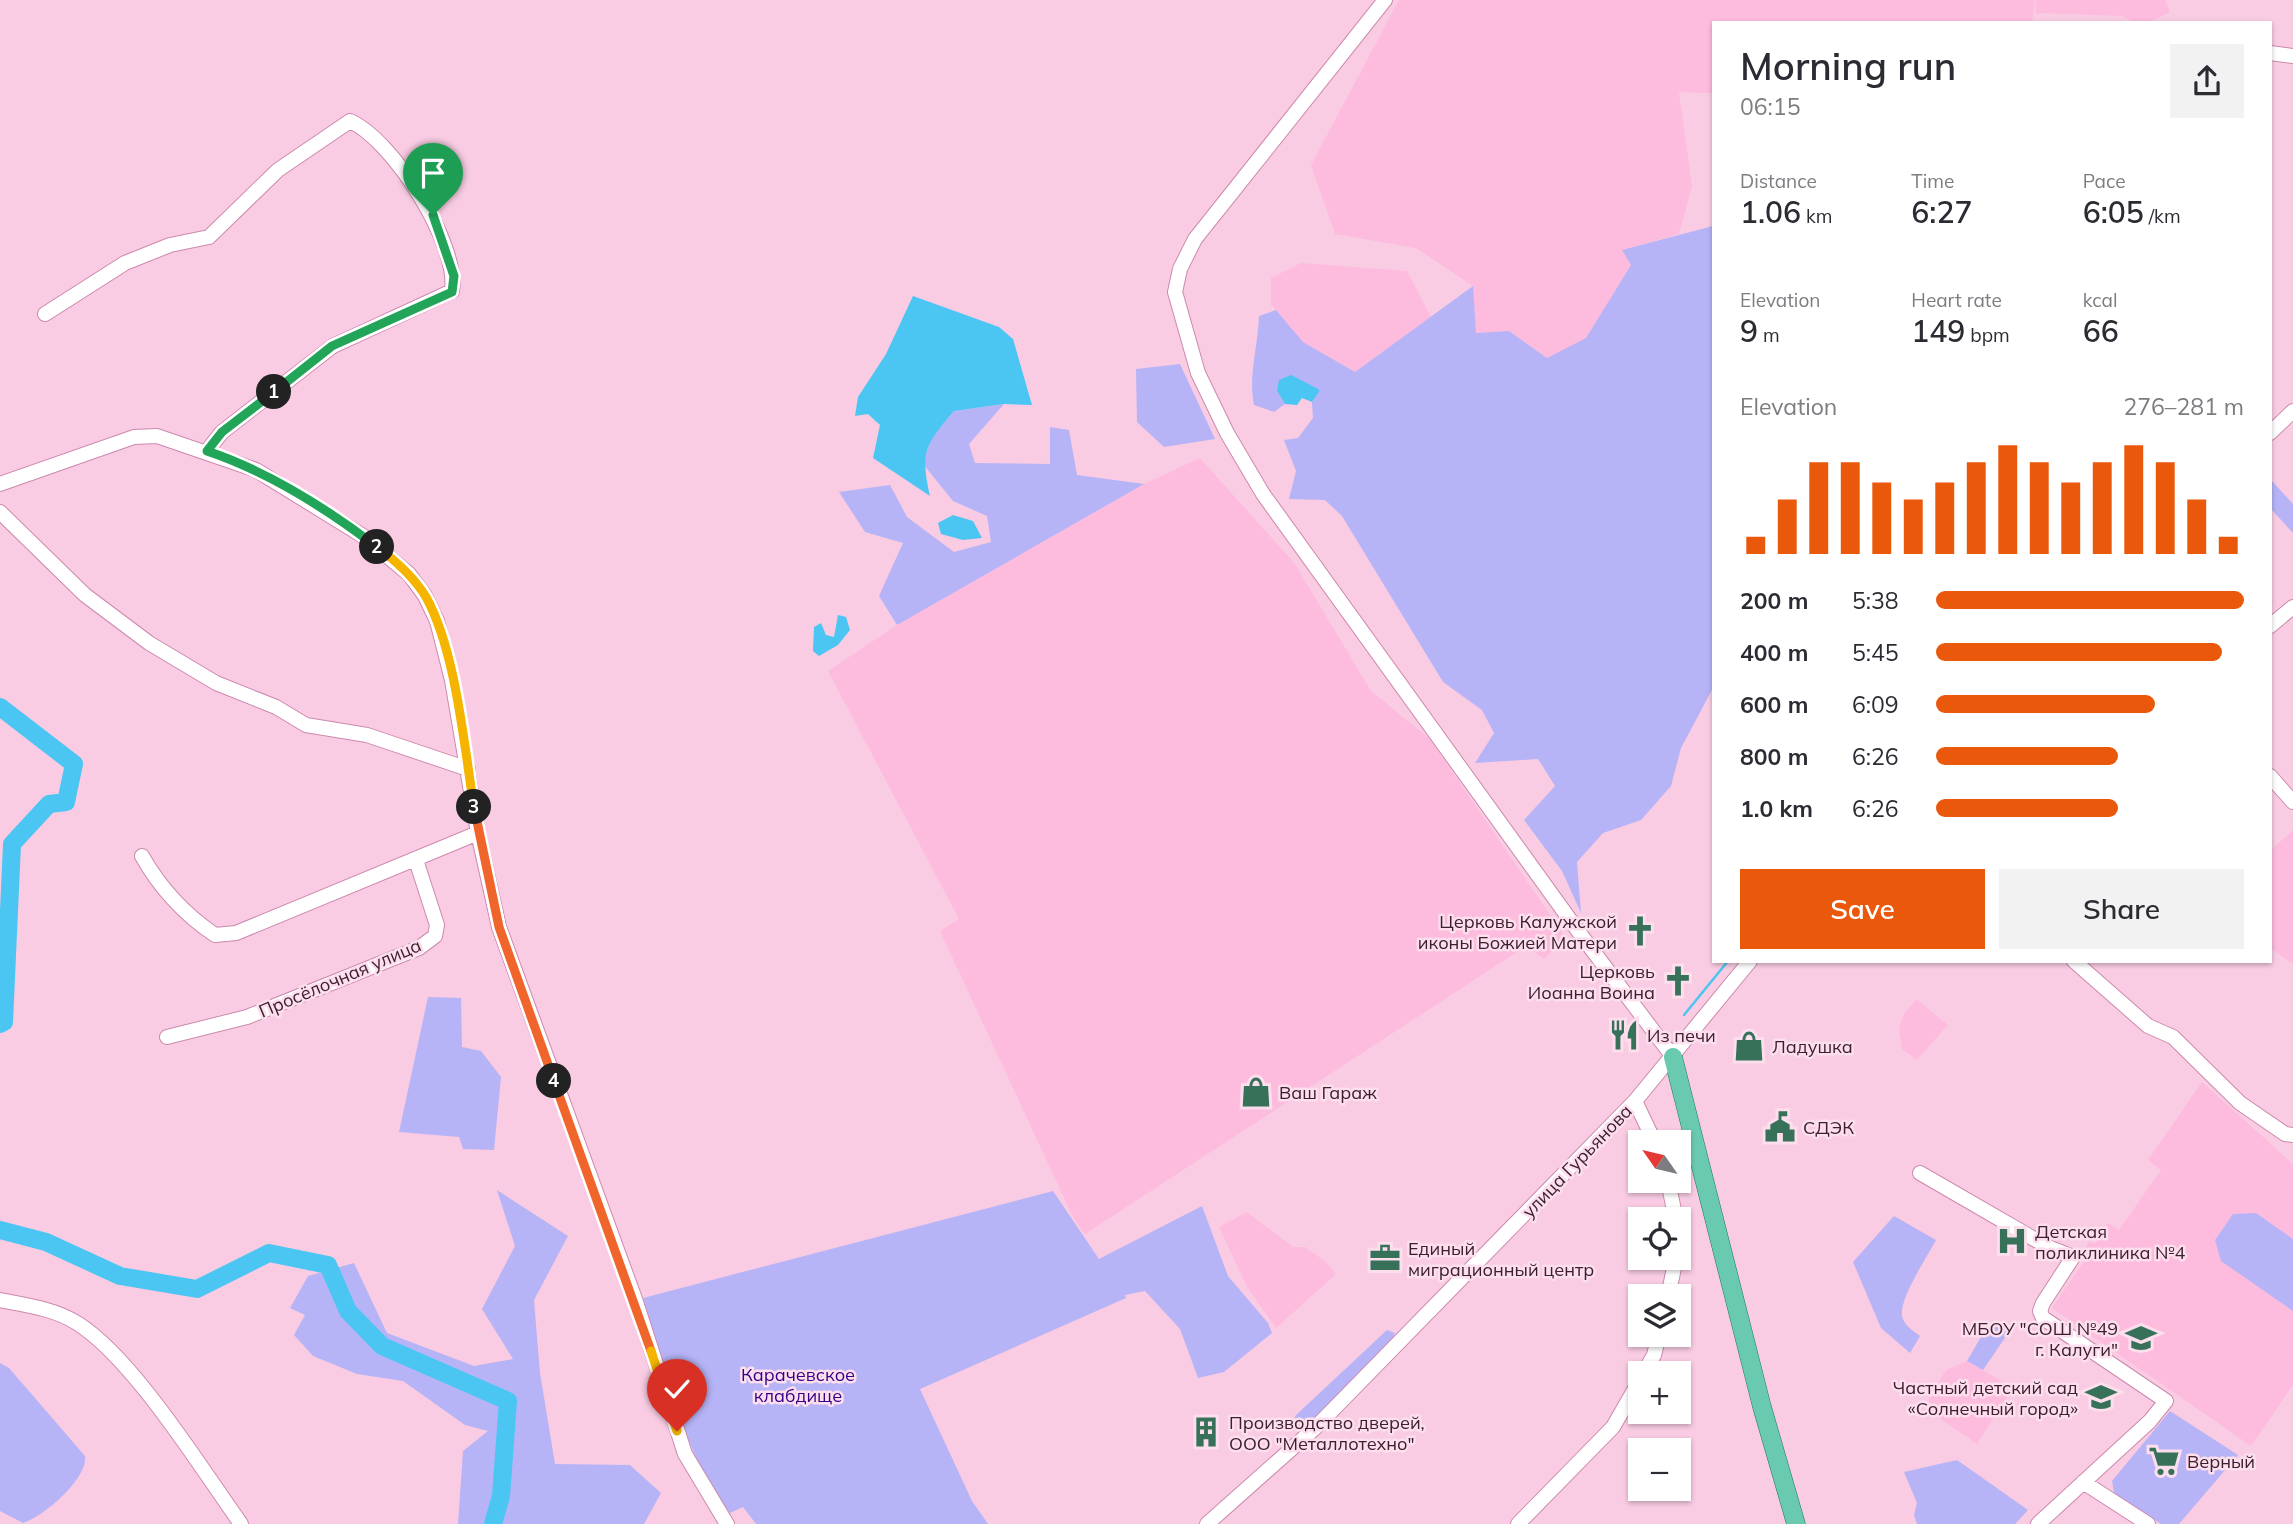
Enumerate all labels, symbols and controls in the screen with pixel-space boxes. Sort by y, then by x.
text: Morning run [1740,42,1956,90]
button: share [2170,44,2244,118]
text: 06:15 [1740,92,1800,121]
pin [403,143,463,215]
icon: arrive [414,154,452,192]
text: Distance [1740,169,1817,193]
text: Time [1911,169,1954,193]
text: Pace [2083,169,2126,193]
text: 1.06 [1740,193,1801,231]
text: 6:27 [1911,193,1972,231]
text: 6:05 [2083,193,2144,231]
text: km [1801,204,1833,228]
text: /km [2144,204,2181,228]
text: Elevation [1740,288,1820,312]
text: Heart rate [1911,288,2002,312]
text: kcal [2083,288,2117,312]
text: 9 [1740,312,1758,350]
text: 149 [1911,312,1965,350]
text: 66 [2083,312,2119,350]
text: m [1758,323,1780,347]
text: bpm [1965,323,2010,347]
pin: 1 [256,374,292,410]
text: 1 [268,379,279,403]
text: Elevation [1740,392,1837,421]
text: 276–281 m [2123,392,2244,421]
pin: 2 [360,530,394,564]
text: 2 [371,534,382,558]
text: 200 m [1740,586,1808,615]
text: 5:38 [1852,586,1899,615]
text: 400 m [1740,638,1808,667]
text: 5:45 [1852,638,1899,667]
text: 600 m [1740,690,1808,719]
text: 6:09 [1852,690,1899,719]
text: 800 m [1740,742,1808,771]
text: 6:26 [1852,742,1899,771]
pin: 3 [456,790,491,824]
text: 3 [468,794,479,818]
text: 1.0 km [1740,794,1813,823]
text: 6:26 [1852,794,1899,823]
button: Save [1740,869,1985,949]
button: Share [1999,869,2244,949]
place label: Церковь Калужской иконы Божией Матери [1418,910,1617,954]
church icon: Церковь Калужской иконы Божией Матери [1623,914,1657,948]
street label: Просёлочная улица [255,933,425,1023]
place label: Церковь Иоанна Воина [1528,960,1655,1004]
church icon: Церковь Иоанна Воина [1661,964,1695,998]
restaurant icon: Из печи [1607,1018,1641,1052]
place label: Из печи [1647,1024,1716,1047]
shop icon: Ладушка [1732,1029,1766,1063]
place label: Ладушка [1772,1035,1853,1058]
pin: 4 [536,1064,572,1098]
text: 4 [548,1068,559,1092]
shop icon: Ваш Гараж [1239,1075,1273,1109]
place label: Ваш Гараж [1279,1081,1377,1104]
street label: улица Гурьянова [1517,1100,1637,1222]
public building icon: СДЭК [1763,1110,1797,1144]
place label: СДЭК [1803,1116,1854,1139]
north arrow [1628,1130,1690,1194]
map controls [1628,1130,1691,1501]
button: locate [1628,1207,1691,1270]
place label: Детская поликлиника №4 [2035,1220,2186,1264]
hospital icon: Детская поликлиника №4 [1995,1224,2029,1258]
place label: Единый миграционный центр [1408,1237,1594,1281]
office icon: Единый миграционный центр [1368,1241,1402,1275]
button: layers [1628,1284,1691,1347]
place label: МБОУ "СОШ №49 г. Калуги" [1962,1317,2118,1361]
school or university icon: МБОУ "СОШ №49 г. Калуги" [2124,1321,2158,1355]
pin [647,1359,707,1431]
button: + [1628,1361,1691,1424]
park label: Карачевское клабдище [741,1363,855,1407]
icon: check [658,1370,696,1408]
place label: Частный детский сад «Солнечный город» [1893,1376,2078,1420]
school or university icon: Частный детский сад «Солнечный город» [2084,1380,2118,1414]
place label: Производство дверей, ООО "Металлотехно" [1229,1411,1425,1455]
building icon: Производство дверей, ООО "Металлотехно" [1189,1415,1223,1449]
button: − [1628,1438,1691,1501]
supermarket icon: Верный [2147,1444,2181,1478]
place label: Верный [2187,1450,2255,1473]

